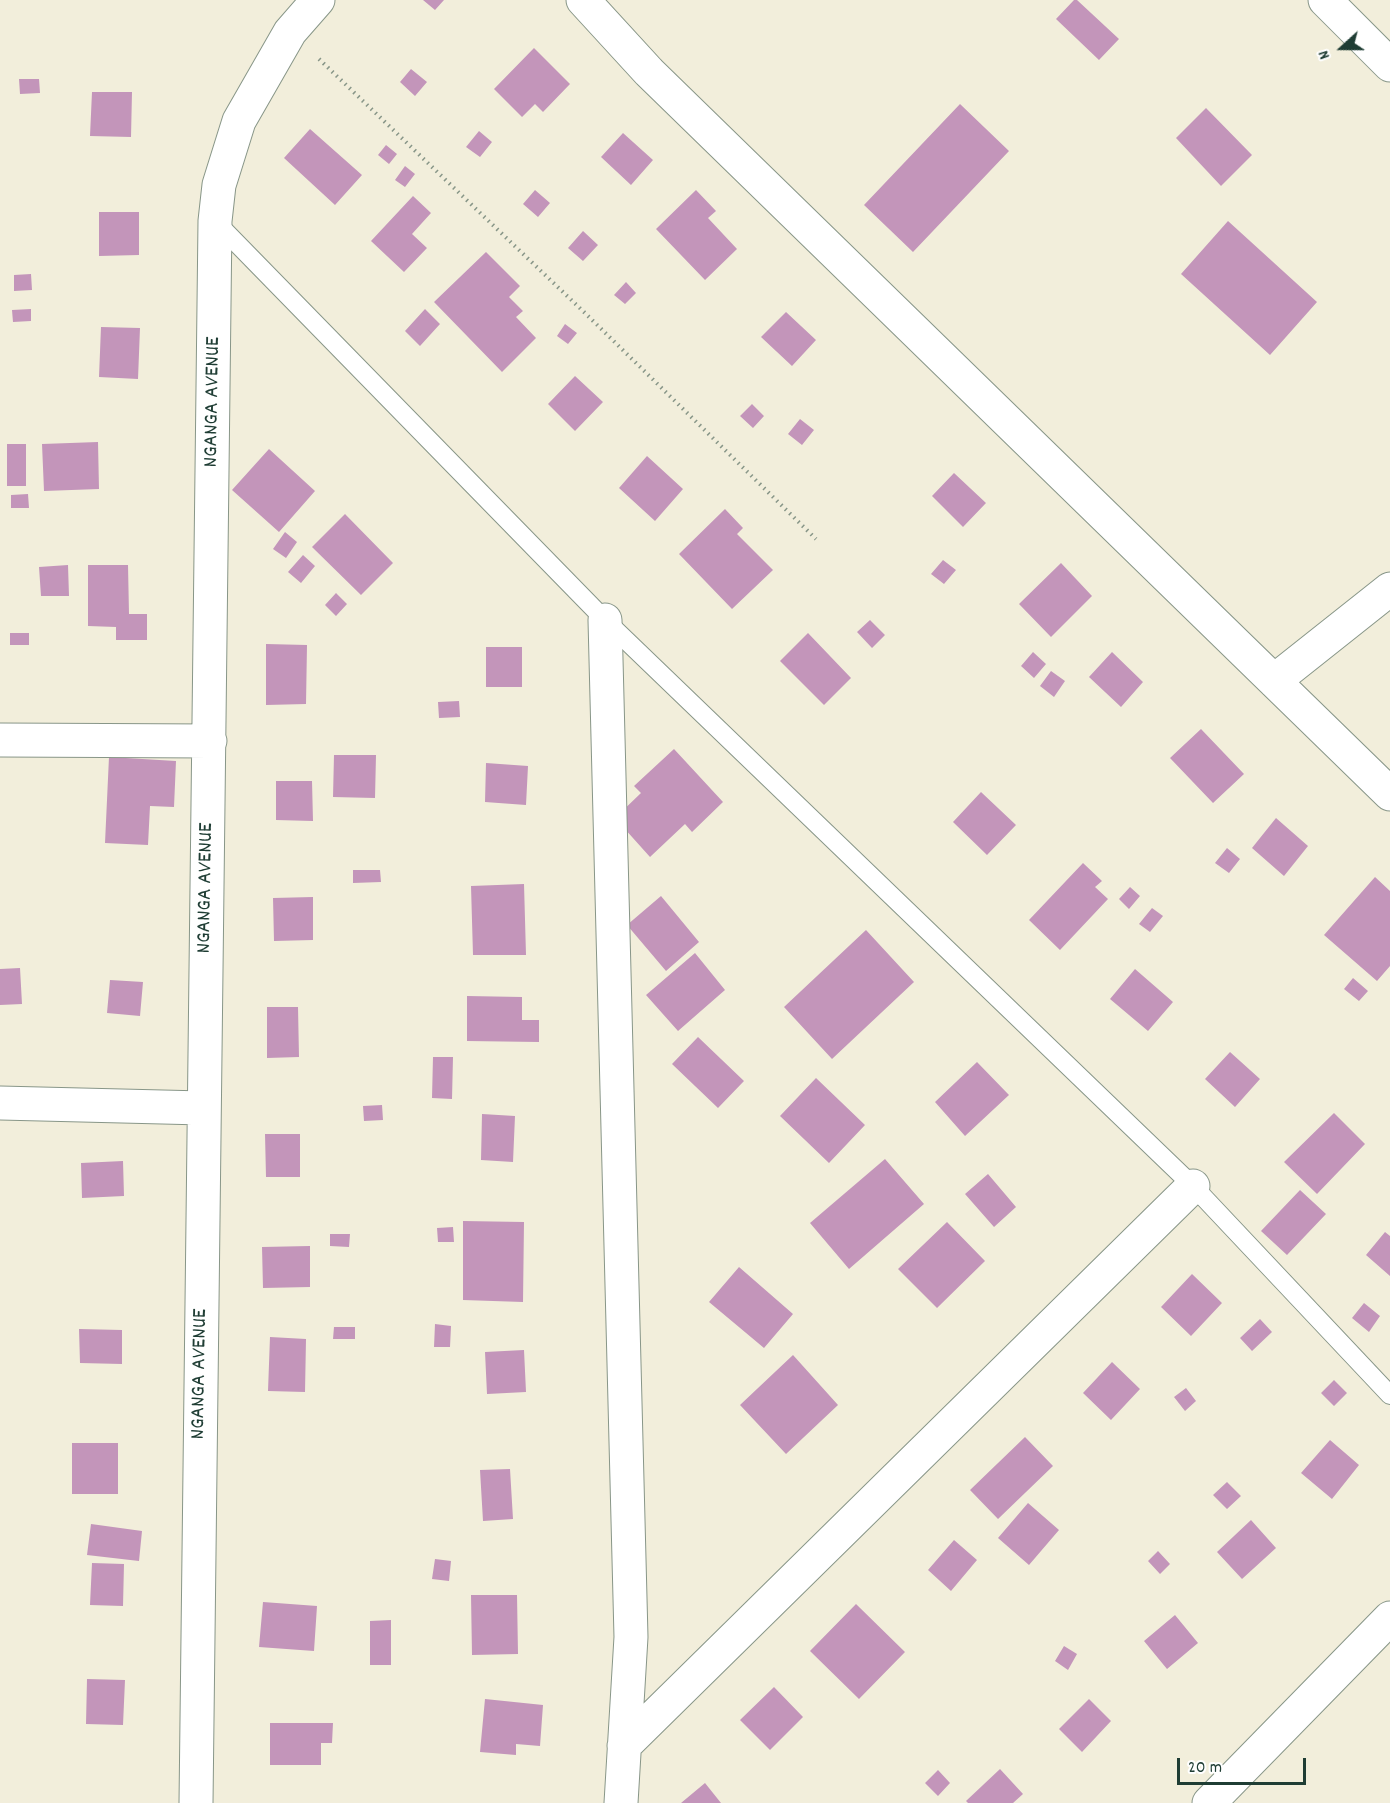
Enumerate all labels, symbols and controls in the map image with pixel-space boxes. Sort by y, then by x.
north arrow [1312,18,1372,78]
text: N [1313,47,1337,62]
street label: NGANGA AVENUE [200,336,228,468]
street label: NGANGA AVENUE [193,822,221,954]
street label: NGANGA AVENUE [187,1308,215,1440]
scale bar [1180,1746,1309,1784]
text: 20 m [1188,1756,1222,1781]

